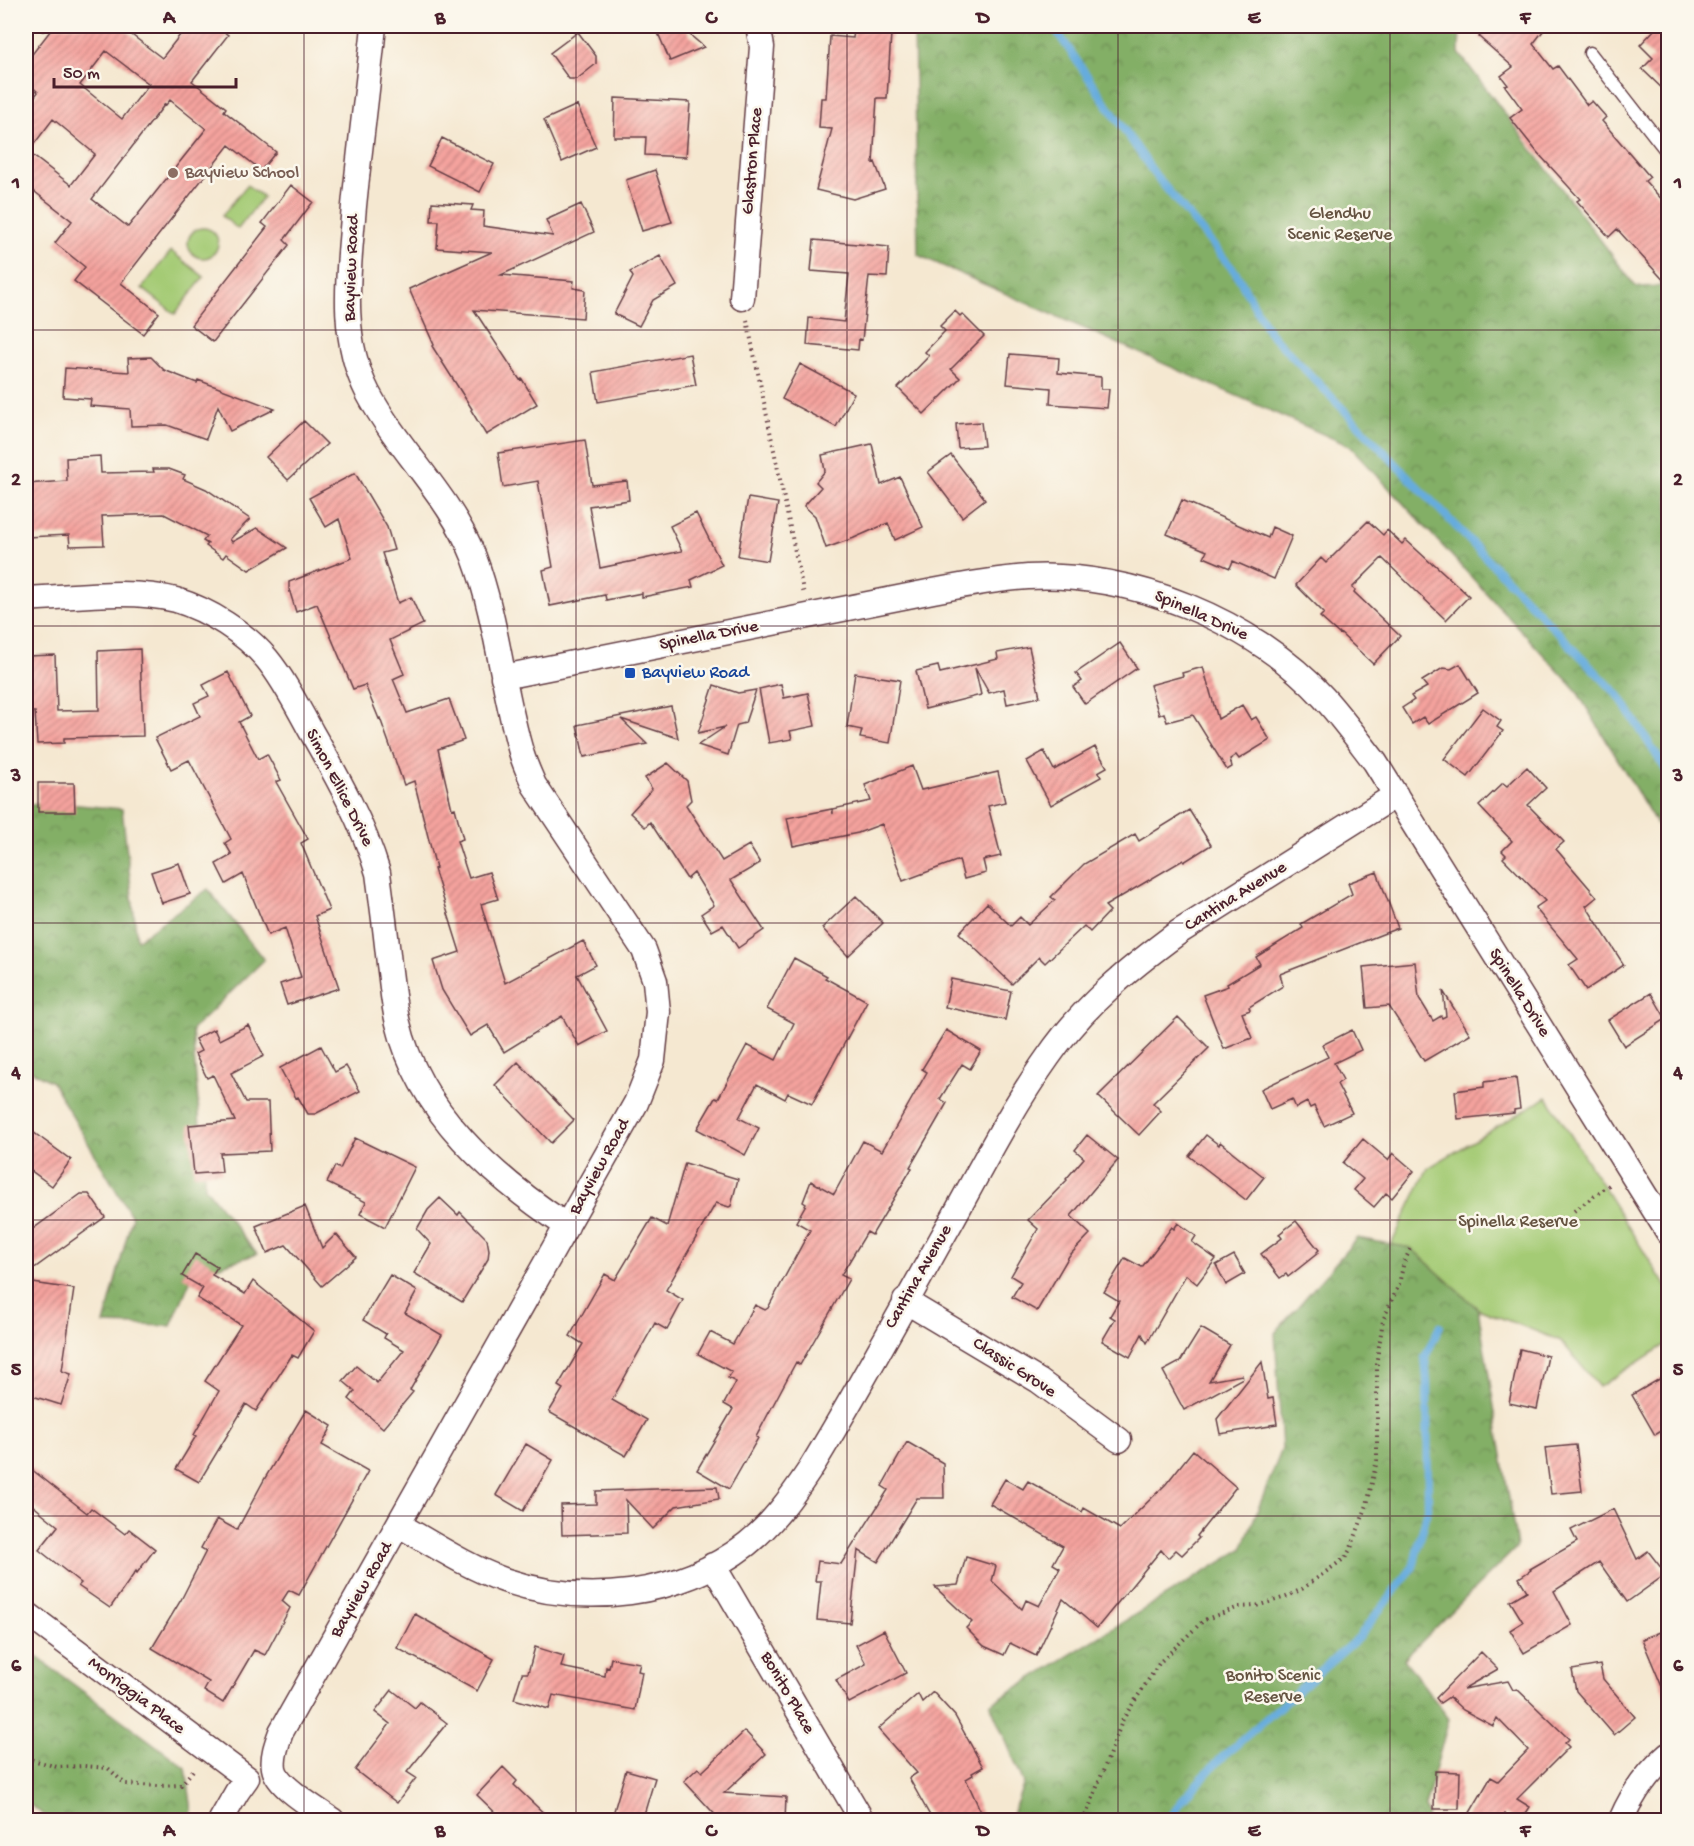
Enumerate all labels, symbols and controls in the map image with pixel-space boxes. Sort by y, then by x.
text: A [162,8,177,31]
text: B [434,8,446,31]
text: C [705,8,719,31]
text: D [974,8,990,31]
text: E [1248,8,1262,31]
text: F [1519,8,1532,31]
scale bar [54,51,236,89]
text: 50 m [63,64,100,85]
street label: Glastron Place [738,106,768,215]
place label: Bayview School [184,163,299,184]
marker: Bayview School [166,166,180,180]
text: 1 [11,173,20,196]
text: 1 [1673,173,1682,196]
park label: Glendhu Scenic Reserve [1288,204,1393,246]
street label: Bayview Road [340,213,364,323]
text: 2 [11,470,21,493]
text: 2 [1673,470,1683,493]
street label: Spinella Drive [1151,586,1252,646]
street label: Spinella Drive [658,616,761,656]
place label: Bayview Road [641,663,750,684]
marker: Bayview Road [623,666,637,680]
street label: Simon Ellice Drive [300,726,378,851]
text: 3 [10,766,21,789]
text: 3 [1672,766,1683,789]
street label: Cantina Avenue [1181,857,1292,937]
street label: Spinella Drive [1484,945,1555,1042]
text: 4 [10,1063,21,1086]
text: 4 [1672,1063,1683,1086]
street label: Bayview Road [564,1114,636,1220]
park label: Spinella Reserve [1458,1212,1578,1233]
street label: Cantina Avenue [881,1221,958,1333]
street label: Classic Grove [968,1333,1060,1403]
text: 5 [11,1360,22,1383]
text: 5 [1673,1360,1684,1383]
street label: Bayview Road [326,1537,398,1642]
street label: Bonito Place [755,1647,819,1738]
street label: Morriggia Place [83,1653,189,1740]
text: 6 [11,1656,22,1679]
text: 6 [1673,1656,1684,1679]
park label: Bonito Scenic Reserve [1225,1666,1321,1708]
text: A [162,1821,177,1844]
text: B [434,1821,446,1844]
text: C [705,1821,719,1844]
text: D [974,1821,990,1844]
text: E [1248,1821,1262,1844]
text: F [1519,1821,1532,1844]

